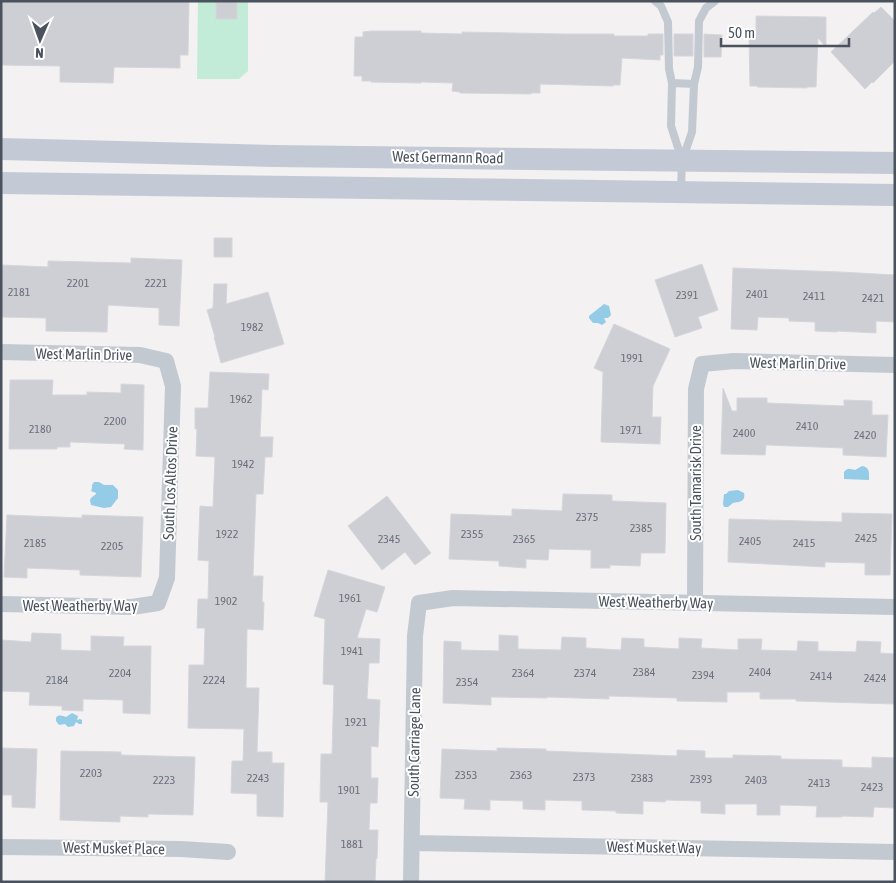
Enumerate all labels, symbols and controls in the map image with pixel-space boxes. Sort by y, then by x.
north arrow [15,15,65,65]
scale bar [721,15,848,47]
text: 50 m [728,24,755,41]
text: N [35,45,44,61]
street label: West Germann Road [392,148,504,166]
house number: 2201 [67,276,90,290]
house number: 2221 [145,276,168,290]
house number: 2181 [8,285,31,299]
house number: 2401 [746,287,769,301]
house number: 2391 [676,288,699,302]
house number: 2411 [803,289,826,303]
house number: 2421 [862,291,885,305]
house number: 1982 [241,320,263,334]
street label: West Marlin Drive [36,345,132,363]
house number: 1991 [621,351,644,365]
street label: West Marlin Drive [750,354,846,372]
house number: 1962 [230,392,252,406]
house number: 2200 [104,414,127,428]
house number: 2410 [796,419,819,433]
house number: 2180 [29,422,52,436]
house number: 1971 [620,423,643,437]
street label: South Tamarisk Drive [687,425,704,541]
street label: South Los Altos Drive [160,426,180,540]
house number: 2400 [733,426,756,440]
house number: 2420 [854,428,877,442]
house number: 1942 [232,457,254,471]
house number: 2375 [576,510,598,524]
house number: 2385 [630,521,652,535]
house number: 1922 [216,527,238,541]
house number: 2355 [461,527,483,541]
house number: 2425 [855,531,877,545]
house number: 2345 [378,532,400,546]
house number: 2365 [513,532,535,546]
house number: 2405 [739,534,761,548]
house number: 2185 [24,536,46,550]
house number: 2415 [793,536,815,550]
house number: 2205 [101,539,123,553]
house number: 1961 [339,591,362,605]
street label: West Weatherby Way [598,593,714,611]
house number: 1902 [215,594,237,608]
street label: West Weatherby Way [23,597,137,614]
house number: 1941 [341,644,364,658]
house number: 2384 [633,665,656,679]
house number: 2404 [749,665,772,679]
house number: 2204 [109,666,132,680]
house number: 2364 [512,666,535,680]
house number: 2374 [574,666,597,680]
house number: 2394 [692,668,715,682]
house number: 2414 [810,669,833,683]
house number: 2424 [864,671,887,685]
house number: 2184 [46,673,69,687]
house number: 2224 [203,673,226,687]
house number: 2354 [456,675,479,689]
street label: South Carriage Lane [405,687,423,797]
house number: 1921 [345,715,368,729]
house number: 2203 [80,766,102,780]
house number: 2353 [455,768,477,782]
house number: 2363 [510,768,532,782]
house number: 2373 [573,770,595,784]
house number: 2243 [247,771,269,785]
house number: 2383 [631,771,653,785]
house number: 2393 [690,772,712,786]
house number: 2223 [153,773,175,787]
house number: 2403 [745,773,767,787]
house number: 2413 [808,776,830,790]
house number: 2423 [861,780,883,794]
house number: 1901 [338,783,361,797]
house number: 1881 [341,837,364,851]
street label: West Musket Way [607,838,701,856]
street label: West Musket Place [63,839,165,857]

